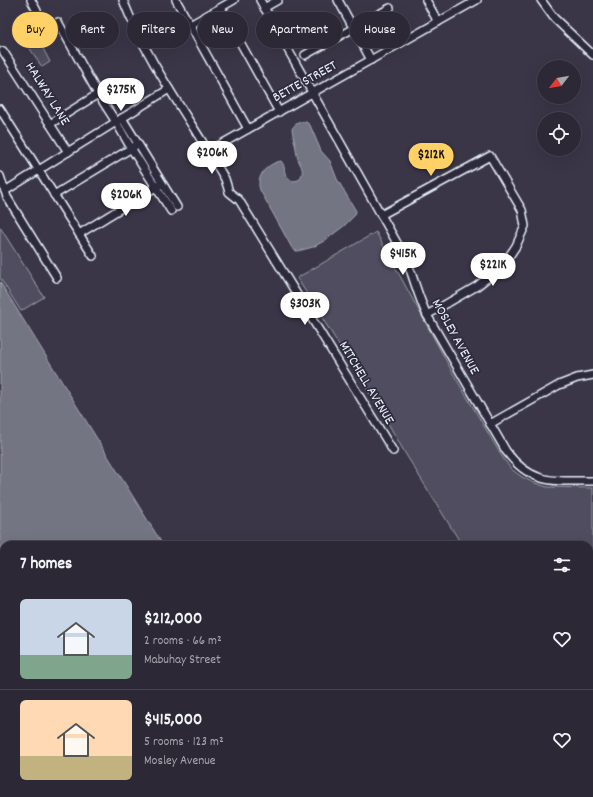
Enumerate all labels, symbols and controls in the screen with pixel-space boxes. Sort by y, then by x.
chip: Buy [12,12,58,48]
chip: Rent [66,12,119,48]
chip: Filters [127,12,190,48]
chip: New [198,12,248,48]
chip: Apartment [256,12,342,48]
chip: House [350,12,410,48]
street label: BETTE STREET [269,56,341,108]
street label: HALWAY LANE [20,59,75,130]
north arrow [537,60,581,104]
map controls [537,60,581,156]
pin: $275K [93,78,149,112]
text: $275K [106,81,136,100]
button: locate [537,112,581,156]
pin: $206K [184,141,240,175]
pin: $212K [403,143,459,177]
text: $206K [196,144,228,163]
text: $212K [418,146,444,165]
pin: $206K [98,183,154,217]
text: $206K [110,186,142,205]
pin: $415K [375,242,431,276]
text: $415K [390,245,416,264]
pin: $221K [465,253,521,287]
text: $221K [480,256,506,275]
pin: $303K [277,292,333,326]
text: $303K [289,295,321,314]
street label: MOSLEY AVENUE [426,296,484,379]
street label: MITCHELL AVENUE [333,338,399,429]
text: 7 homes [20,553,72,577]
icon: filters [551,554,573,576]
text: $212,000 [144,608,202,632]
icon: home [52,615,100,663]
icon: heart [551,628,573,650]
text: 2 rooms · 66 m² [144,632,222,651]
text: Mabuhay Street [144,651,221,670]
text: $415,000 [144,709,202,733]
icon: home [52,716,100,764]
icon: heart [551,729,573,751]
text: 5 rooms · 123 m² [144,733,224,752]
text: Mosley Avenue [144,752,216,771]

